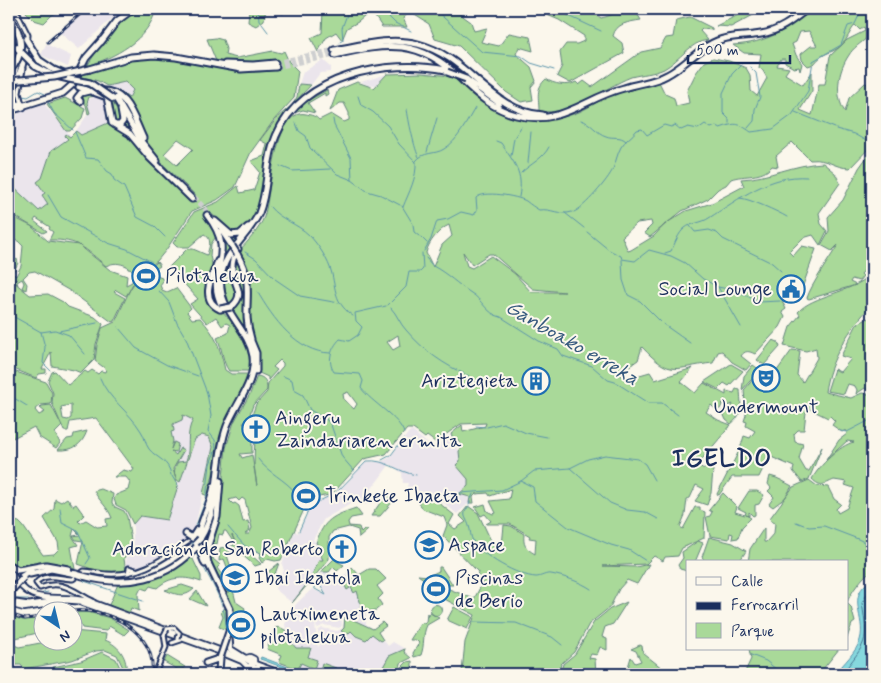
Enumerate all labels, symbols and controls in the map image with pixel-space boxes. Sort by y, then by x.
scale bar [688,32,791,64]
text: 500 m [696,41,739,61]
sports icon: Pilotalekua [131,261,161,291]
place label: Pilotalekua [165,263,259,290]
public building icon: Social Lounge [776,274,806,304]
place label: Social Lounge [659,276,772,304]
water label: Ganboako erreka [500,293,644,393]
theatre icon: Undermount [751,363,781,393]
building icon: Ariztegieta [521,366,551,396]
place label: Ariztegieta [421,368,518,395]
place label: Undermount [713,394,819,421]
place label: Aingeru Zaindariaren ermita [275,405,462,455]
church icon: Aingeru Zaindariaren ermita [241,414,271,444]
district label: IGELDO [672,443,772,476]
sports icon: Trinkete Ibaeta [291,481,321,511]
place label: Trinkete Ibaeta [325,483,460,510]
school or university icon: Aspace [414,530,444,560]
place label: Aspace [448,532,505,559]
church icon: Adoración de San Roberto [327,534,357,564]
place label: Adoración de San Roberto [112,536,323,563]
legend [686,560,848,650]
school or university icon: Ibai Ikastola [220,563,250,593]
place label: Ibai Ikastola [254,565,361,592]
place label: Piscinas de Berio [455,565,523,615]
text: Calle [731,572,763,592]
sports icon: Piscinas de Berio [421,574,451,604]
text: Ferrocarril [731,596,799,616]
north arrow [32,600,82,650]
place label: Lautximeneta pilotalekua [260,601,381,651]
sports icon: Lautximeneta pilotalekua [226,610,256,640]
text: Parque [731,622,774,642]
text: N [56,626,74,646]

